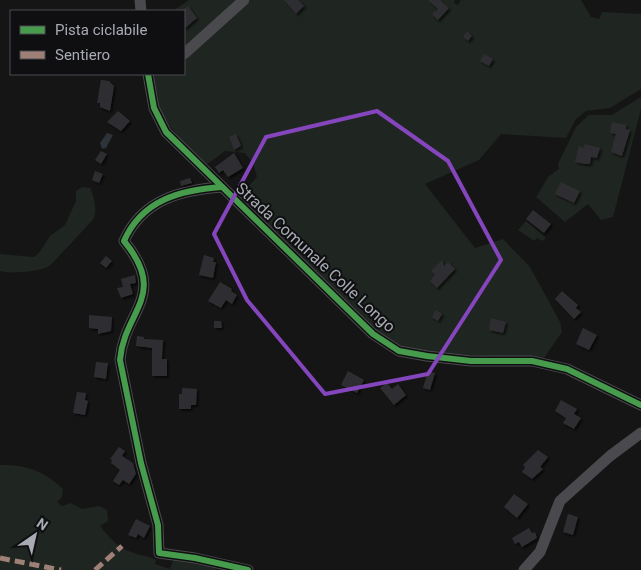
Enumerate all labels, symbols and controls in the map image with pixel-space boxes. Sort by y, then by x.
legend [10,10,185,75]
text: Pista ciclabile [55,21,148,39]
text: Sentiero [55,46,110,64]
street label: Strada Comunale Colle Longo [232,178,399,336]
north arrow [10,510,60,560]
text: N [34,515,51,534]

